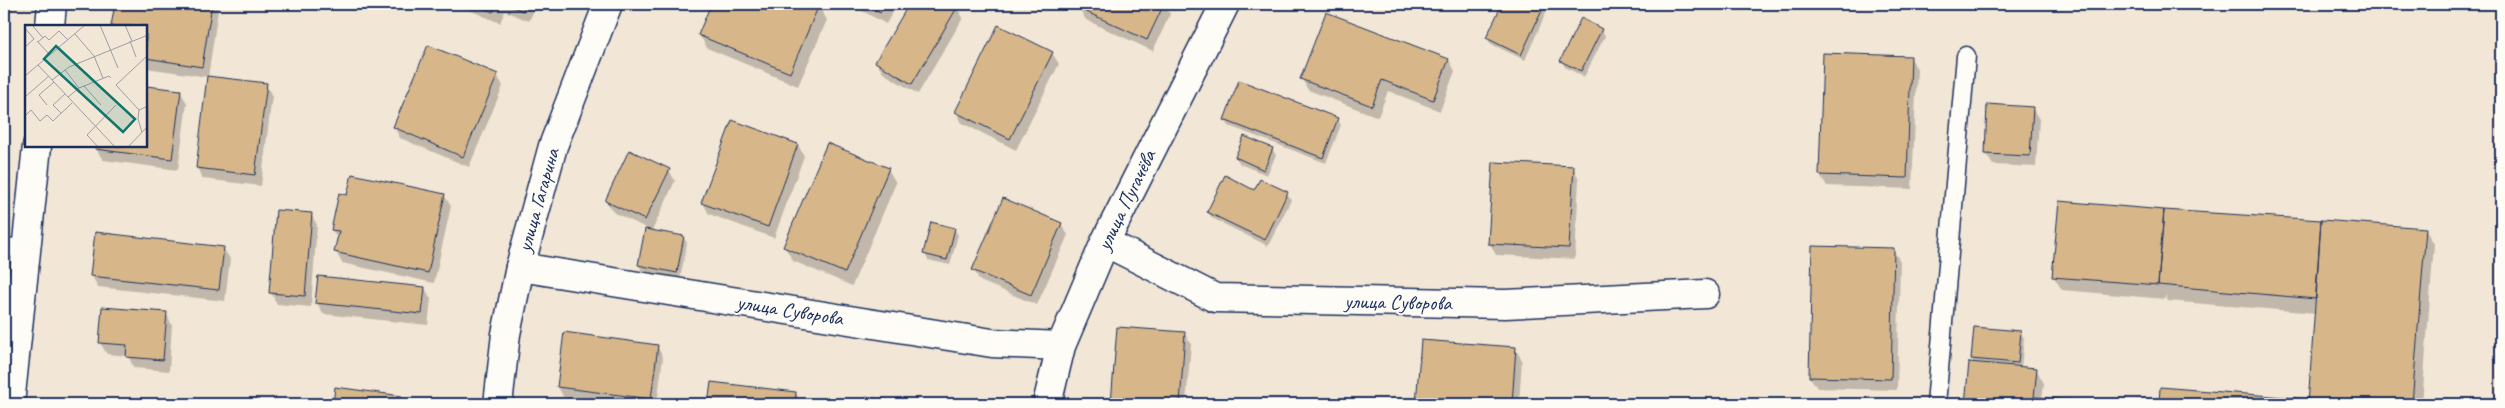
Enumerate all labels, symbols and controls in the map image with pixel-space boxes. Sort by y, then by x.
inset map [25,25,148,148]
street label: улица Гагарина [510,144,566,257]
street label: улица Пугачёва [1090,144,1162,256]
street label: улица Суворова [733,288,847,332]
street label: улица Суворова [1342,288,1454,316]

